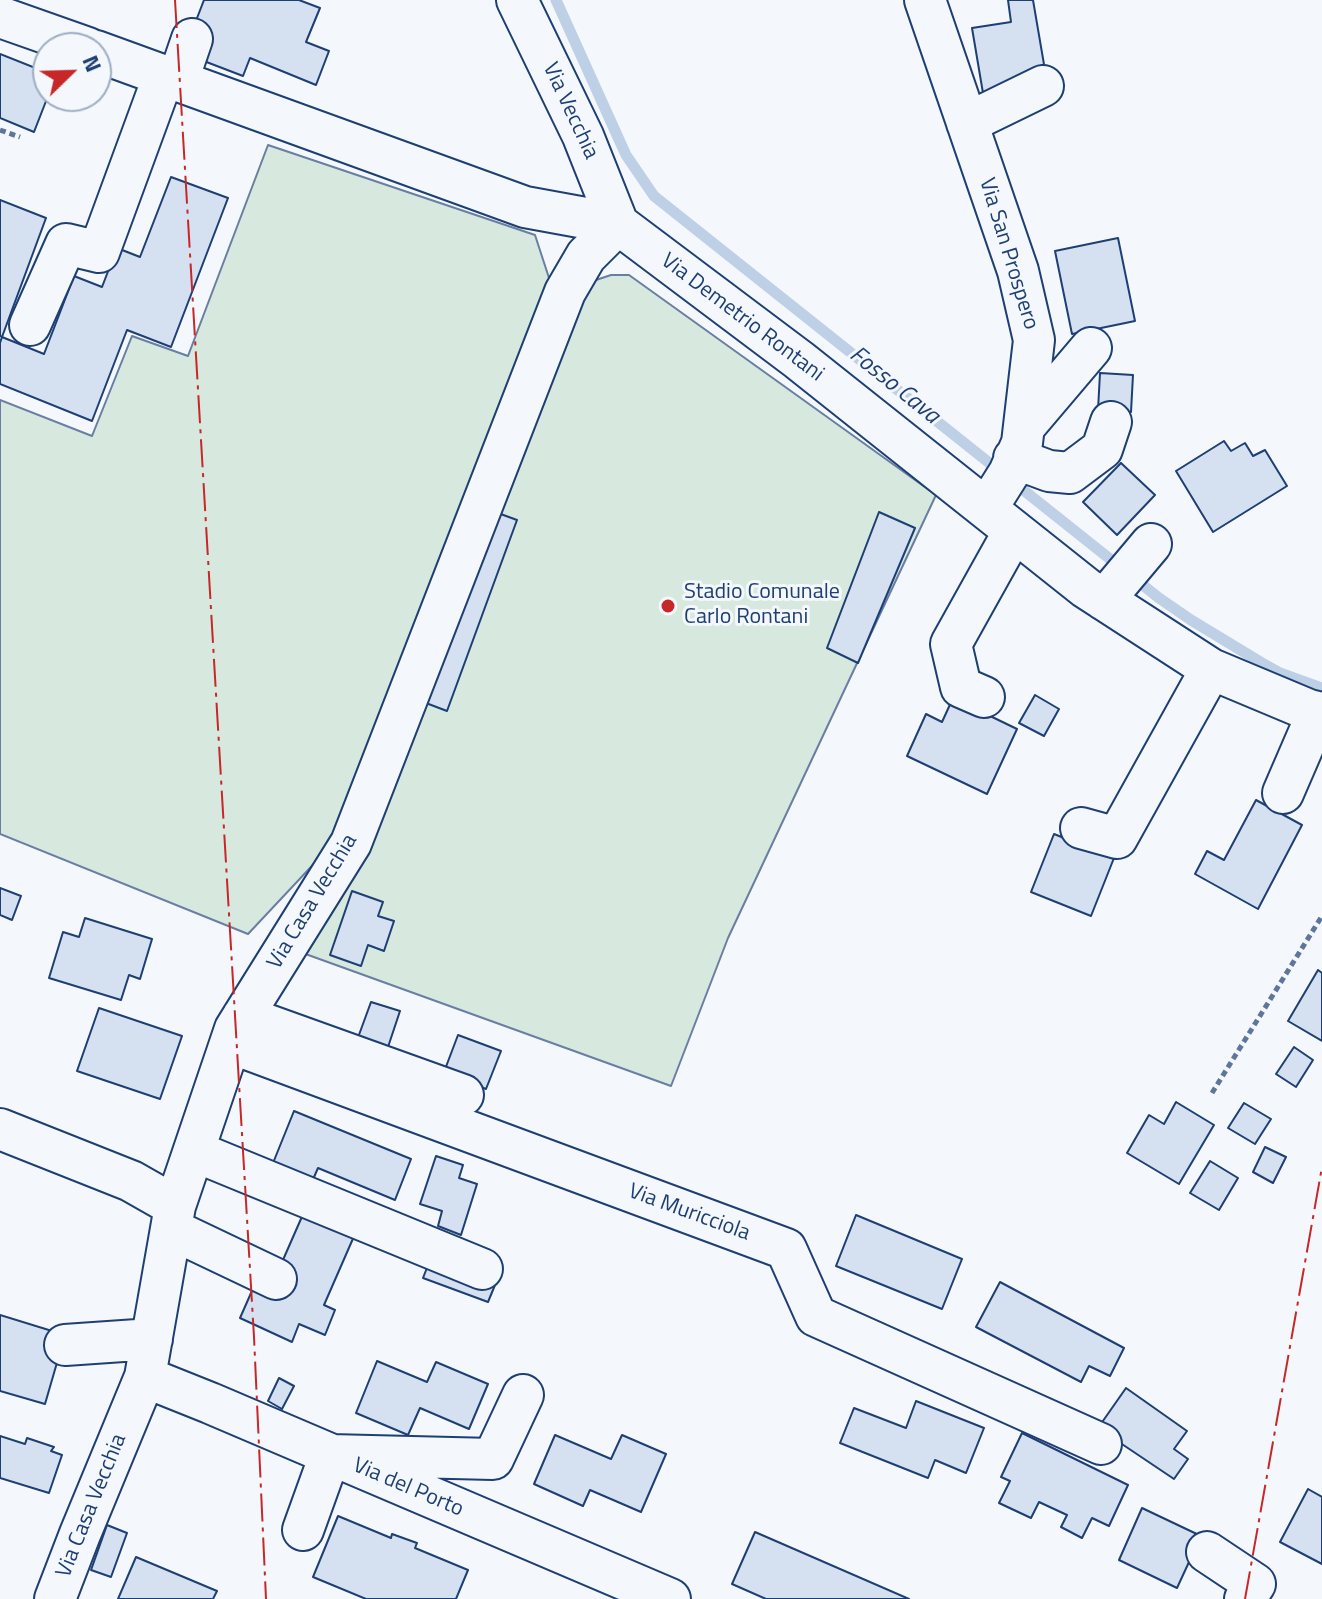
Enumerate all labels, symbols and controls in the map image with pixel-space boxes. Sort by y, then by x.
north arrow [32,32,112,112]
text: N [74,50,111,77]
street label: Via Vecchia [536,59,604,163]
street label: Via San Prospero [972,175,1044,333]
street label: Via Demetrio Rontani [655,248,829,388]
water label: Fosso Cava [843,341,945,431]
place label: Stadio Comunale Carlo Rontani [684,580,840,632]
marker: Stadio Comunale Carlo Rontani [659,597,677,615]
street label: Via Casa Vecchia [262,830,364,974]
street label: Via Muricciola [625,1179,753,1247]
street label: Via Casa Vecchia [51,1430,133,1582]
street label: Via del Porto [349,1453,467,1523]

